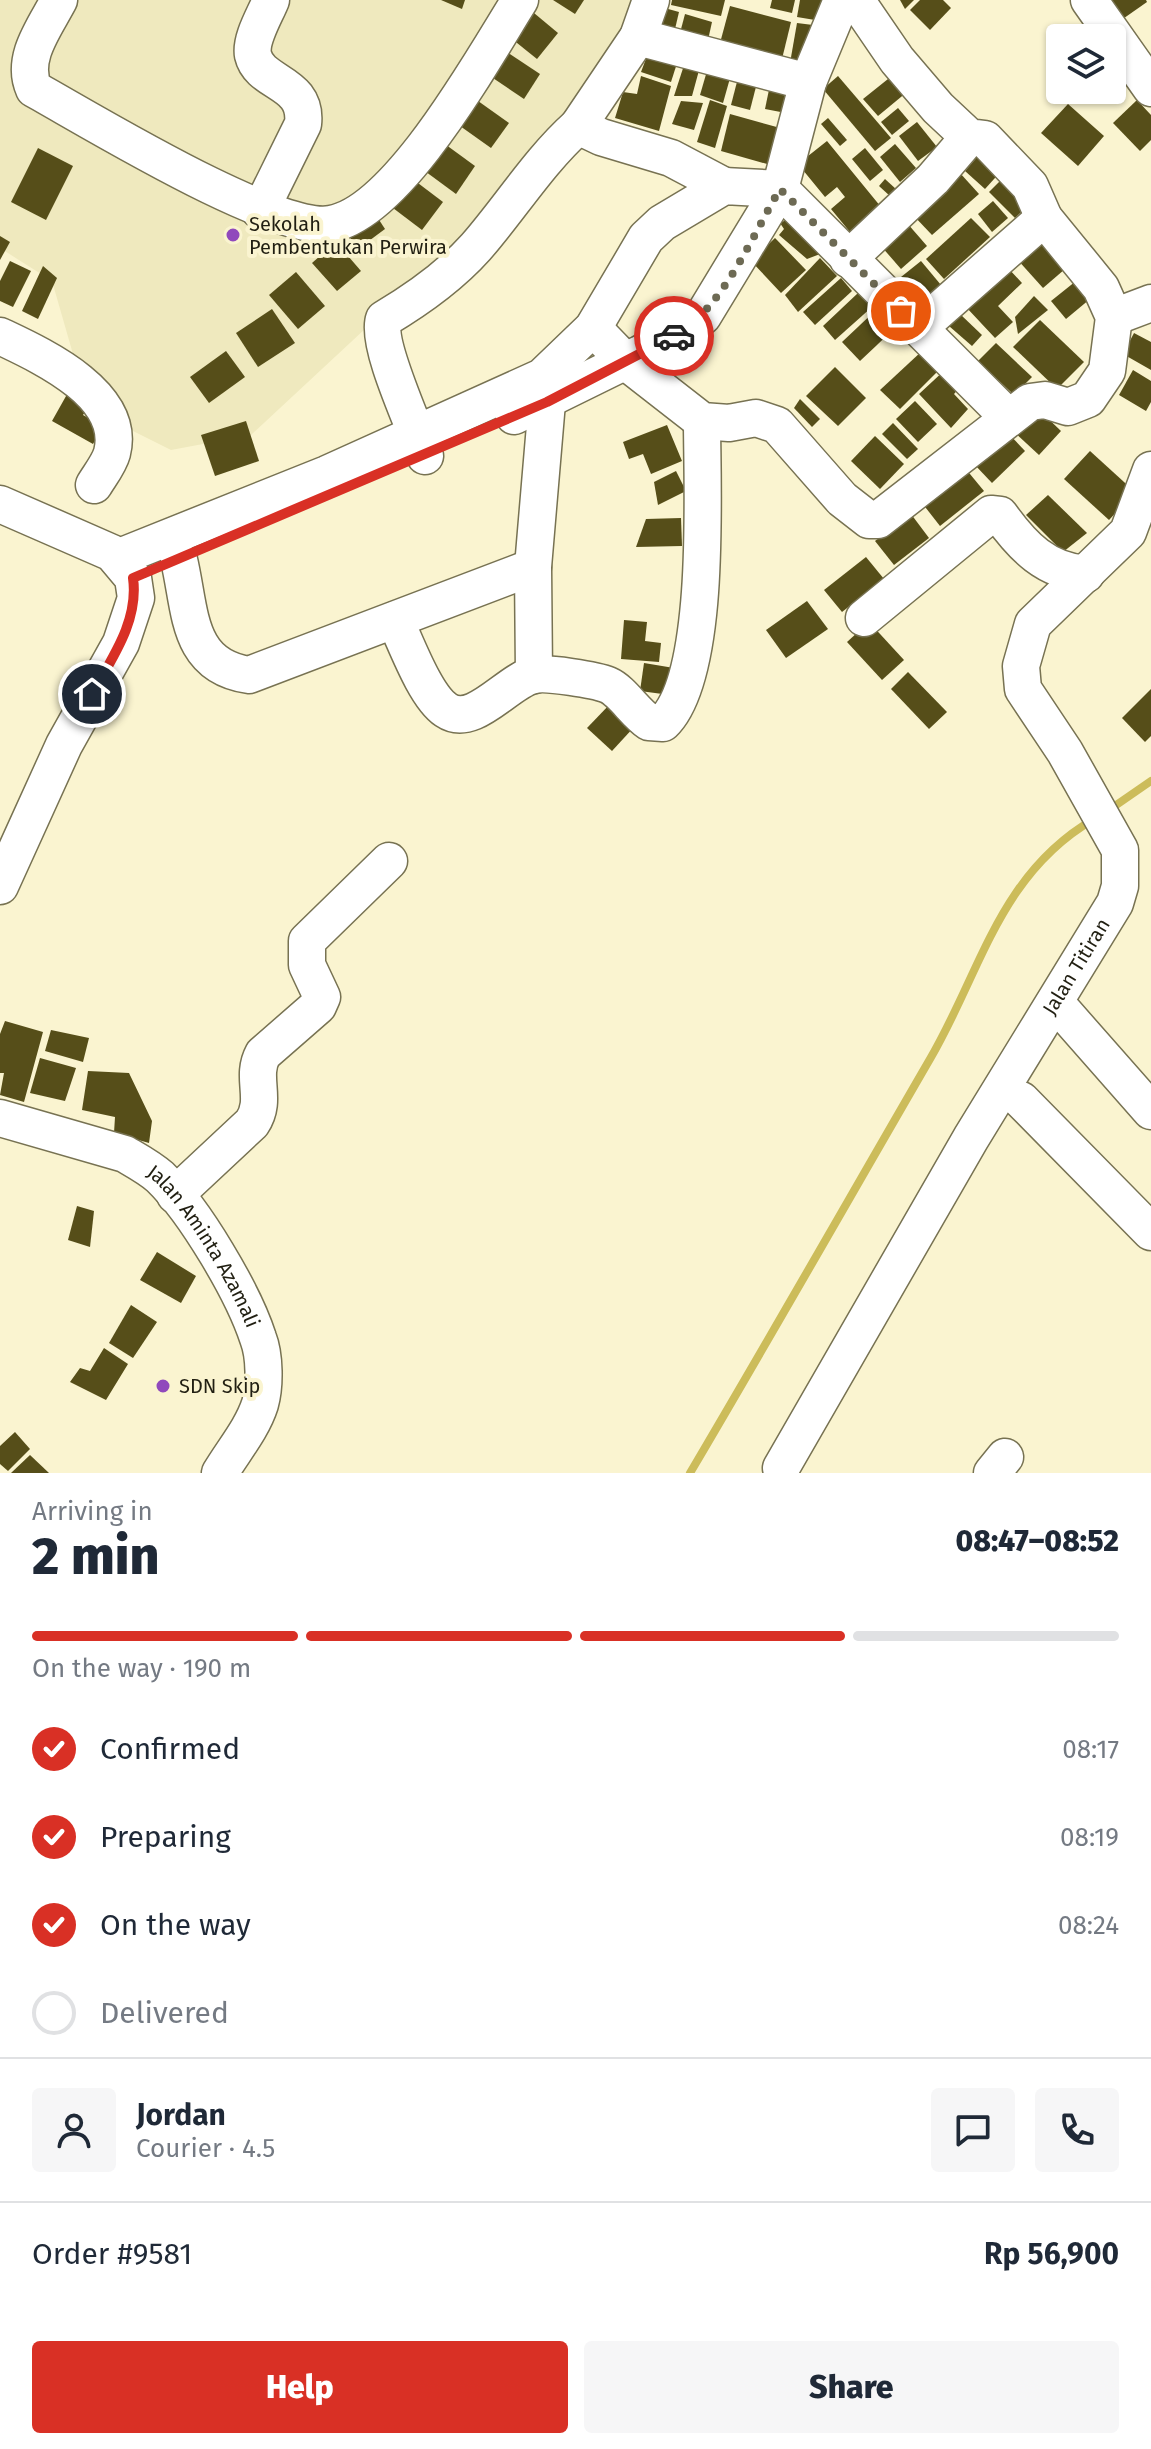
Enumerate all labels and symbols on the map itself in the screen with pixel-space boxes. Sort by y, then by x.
place label: Sekolah Pembentukan Perwira [249,212,447,259]
marker: Sekolah Pembentukan Perwira [224,226,242,244]
pin [867,277,935,345]
courier [634,296,714,376]
pin [58,660,126,728]
street label: Jalan Titiran [1037,914,1115,1019]
street label: Jalan Aminta Azamali [143,1159,265,1331]
place label: SDN Skip [179,1374,260,1398]
marker: SDN Skip [154,1377,172,1395]

